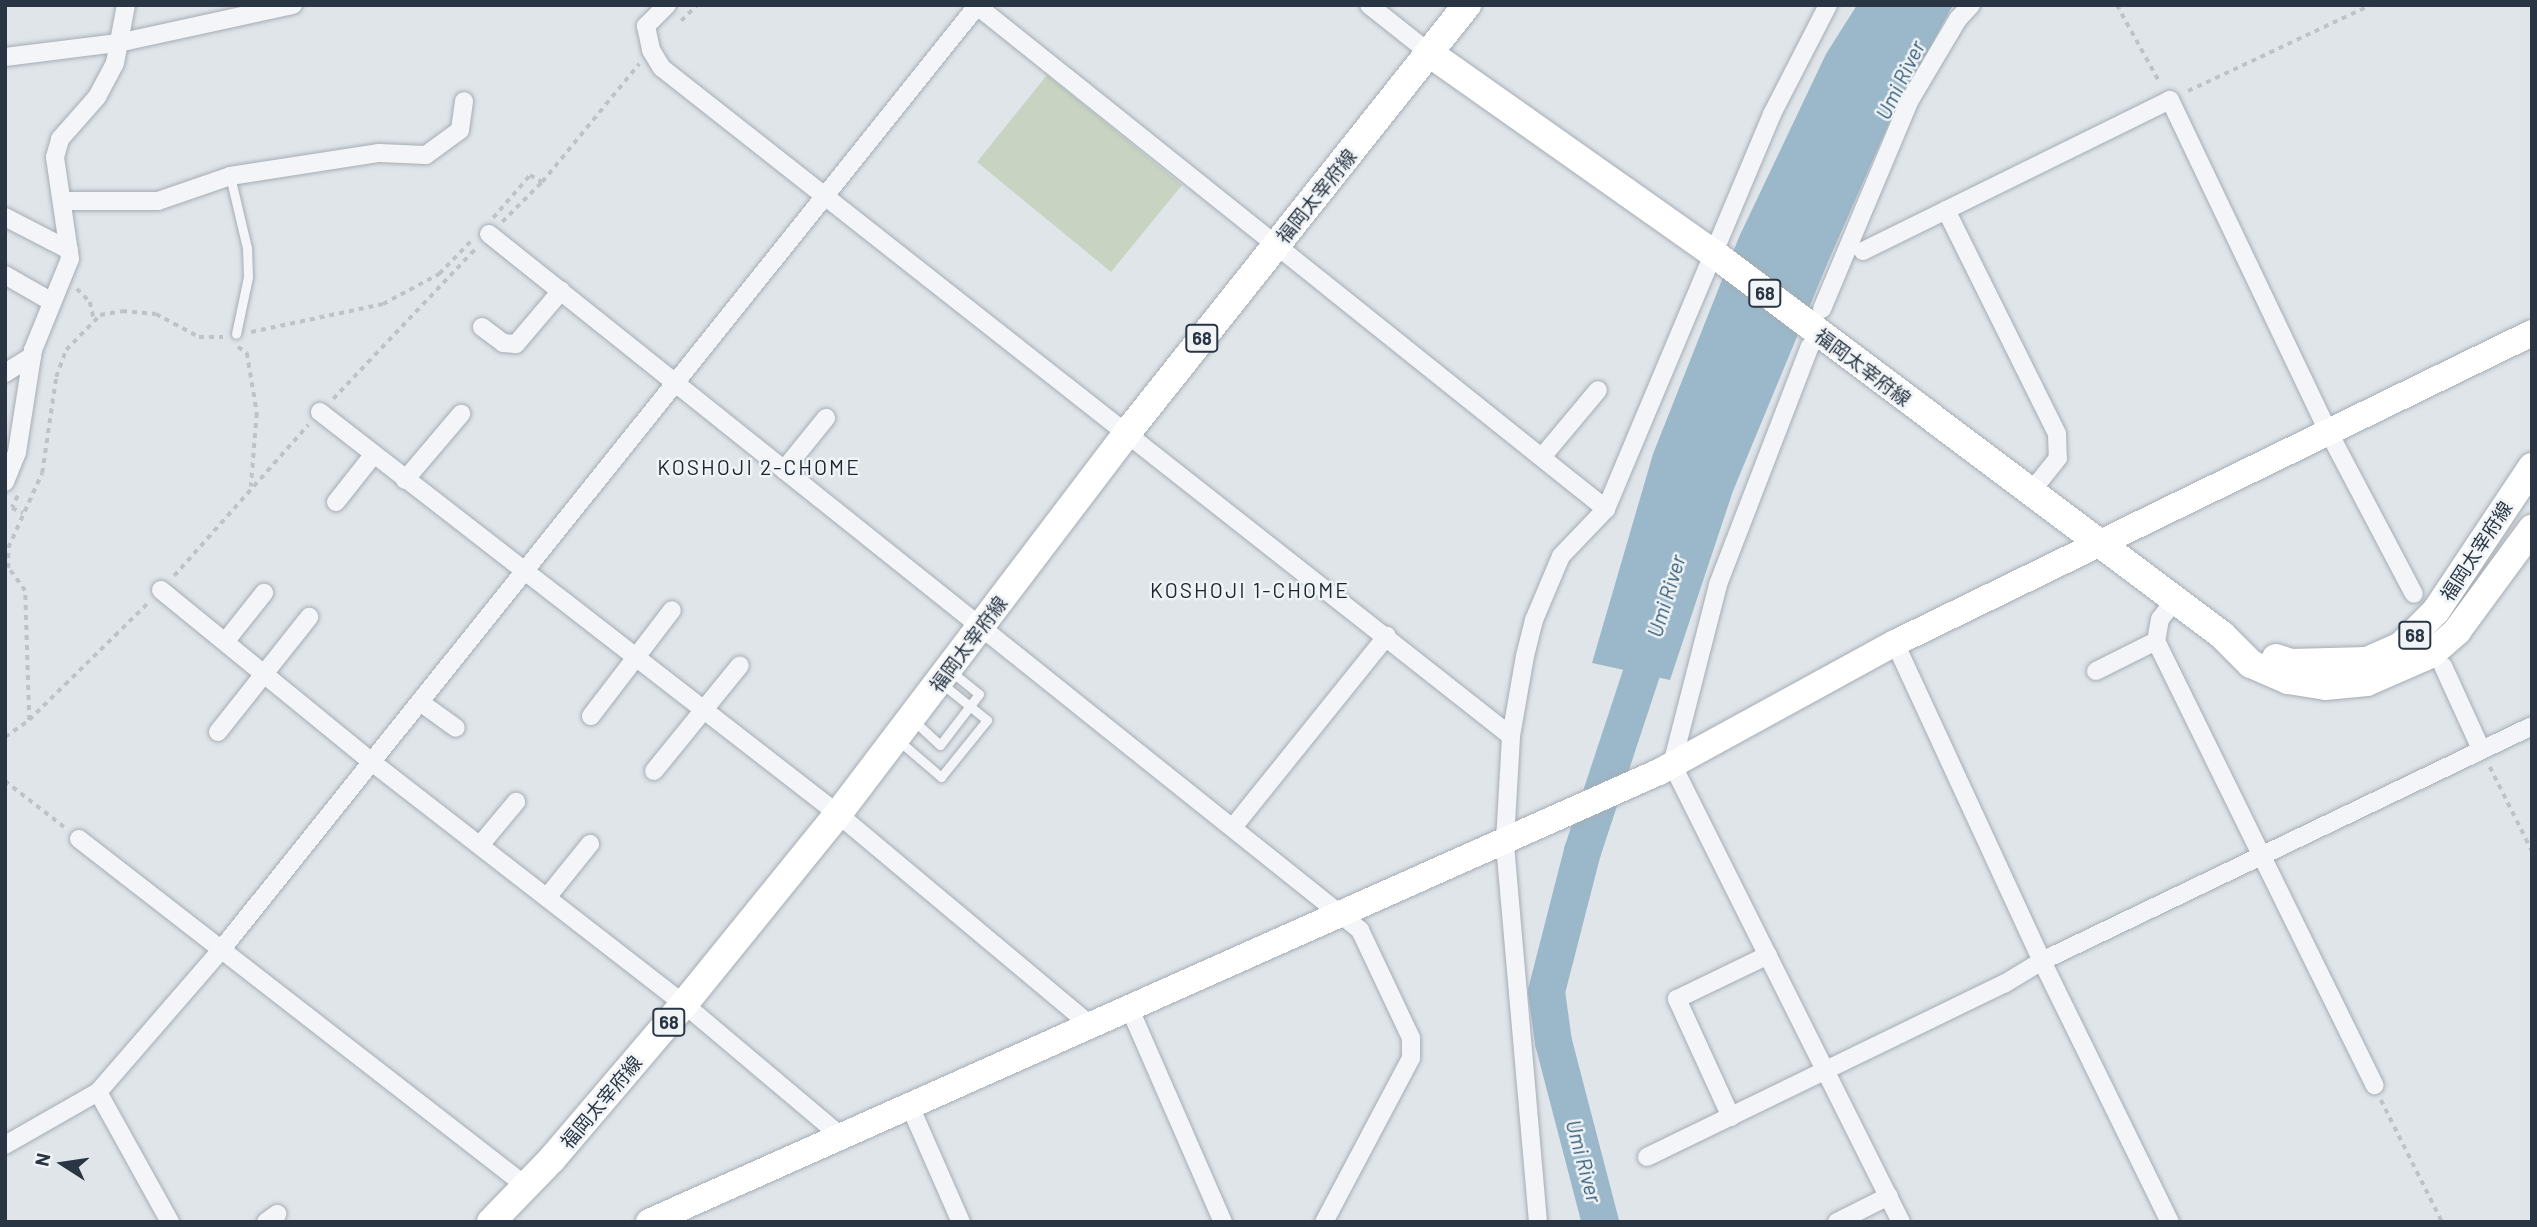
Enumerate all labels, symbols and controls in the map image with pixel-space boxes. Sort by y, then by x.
water label: Umi River [1870,36,1930,124]
street label: 福岡太宰府線 [1271,145,1361,247]
road number: 68 [1748,278,1782,307]
road number: 68 [1184,324,1220,352]
street label: 福岡太宰府線 [1811,324,1915,410]
district label: KOSHOJI 2-CHOME [659,454,859,480]
street label: 福岡太宰府線 [2435,497,2517,605]
water label: Umi River [1642,552,1690,640]
district label: KOSHOJI 1-CHOME [1152,577,1348,603]
street label: 福岡太宰府線 [925,592,1011,696]
road number: 68 [2398,620,2432,650]
road number: 68 [652,1007,686,1036]
street label: 福岡太宰府線 [556,1051,646,1153]
water label: Umi River [1561,1117,1607,1205]
north arrow [28,1129,98,1199]
text: N [29,1151,55,1168]

